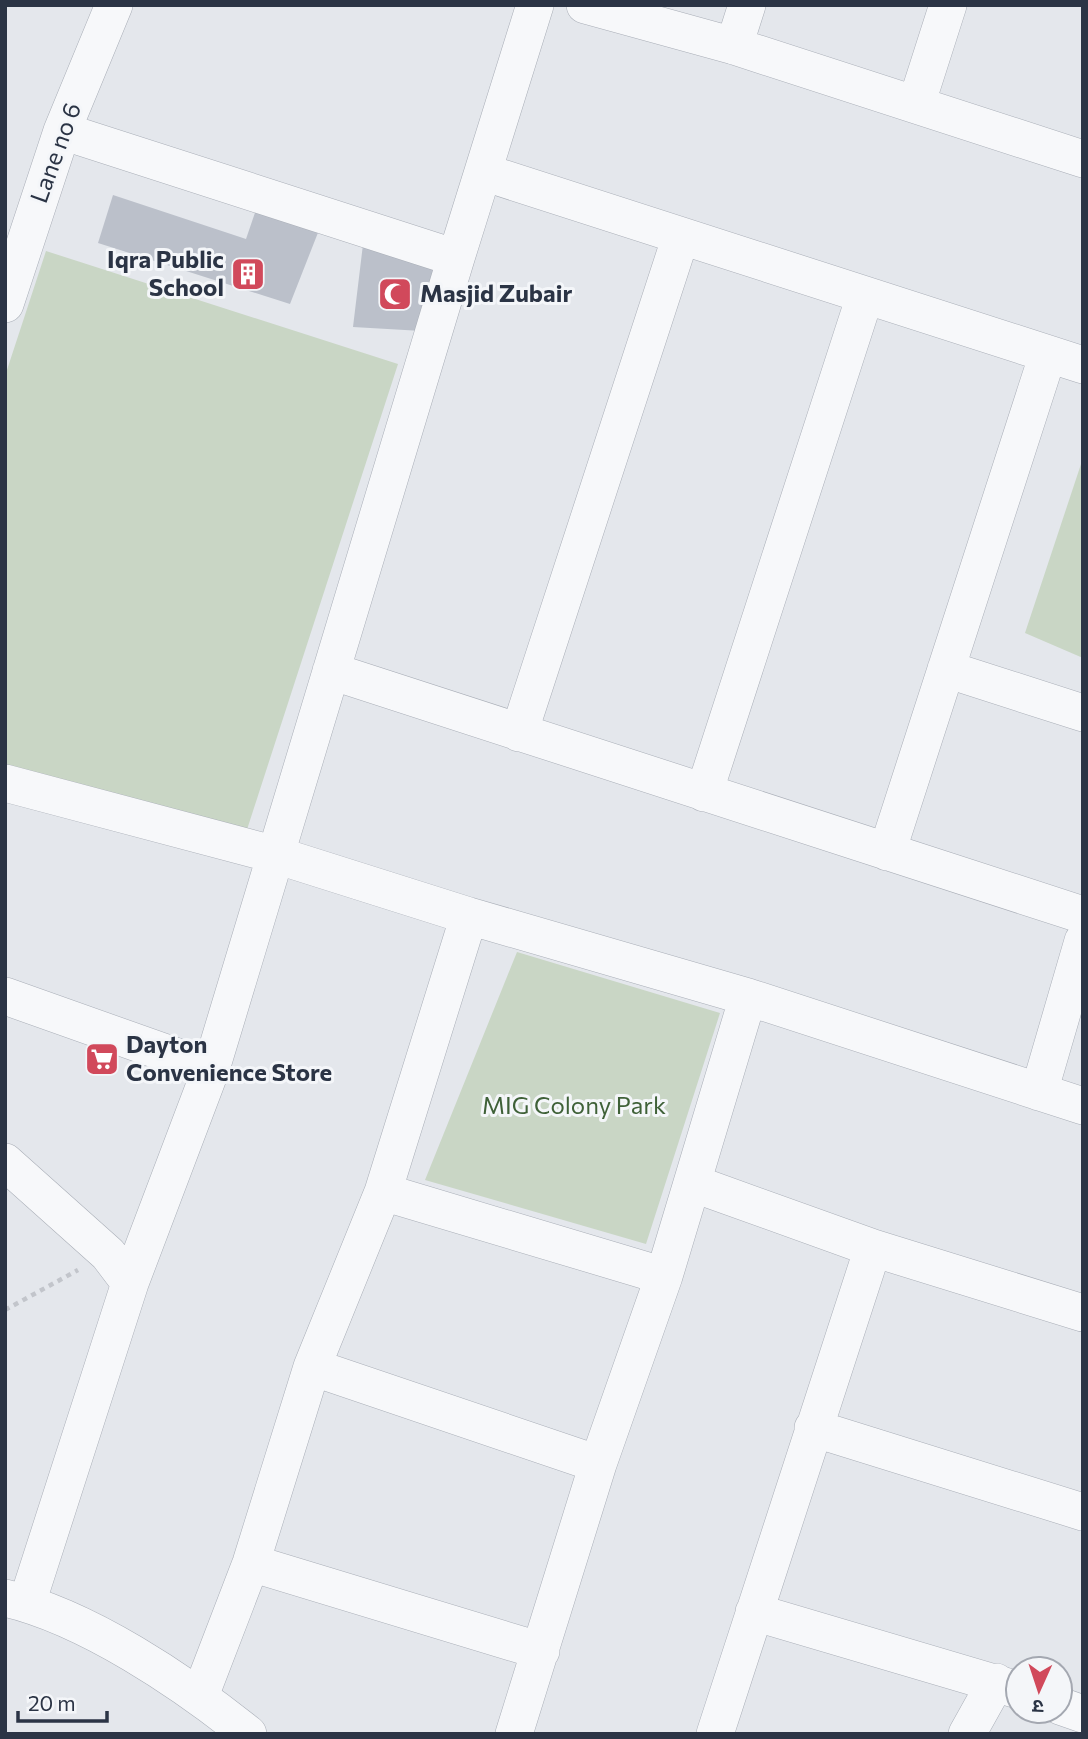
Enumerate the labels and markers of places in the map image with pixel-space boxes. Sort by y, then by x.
place label: Iqra Public School [107,244,224,301]
building icon: Iqra Public School [229,255,267,293]
mosque icon: Masjid Zubair [376,275,414,313]
place label: Masjid Zubair [420,278,572,307]
place label: Dayton Convenience Store [126,1029,332,1086]
supermarket icon: Dayton Convenience Store [83,1040,121,1078]

